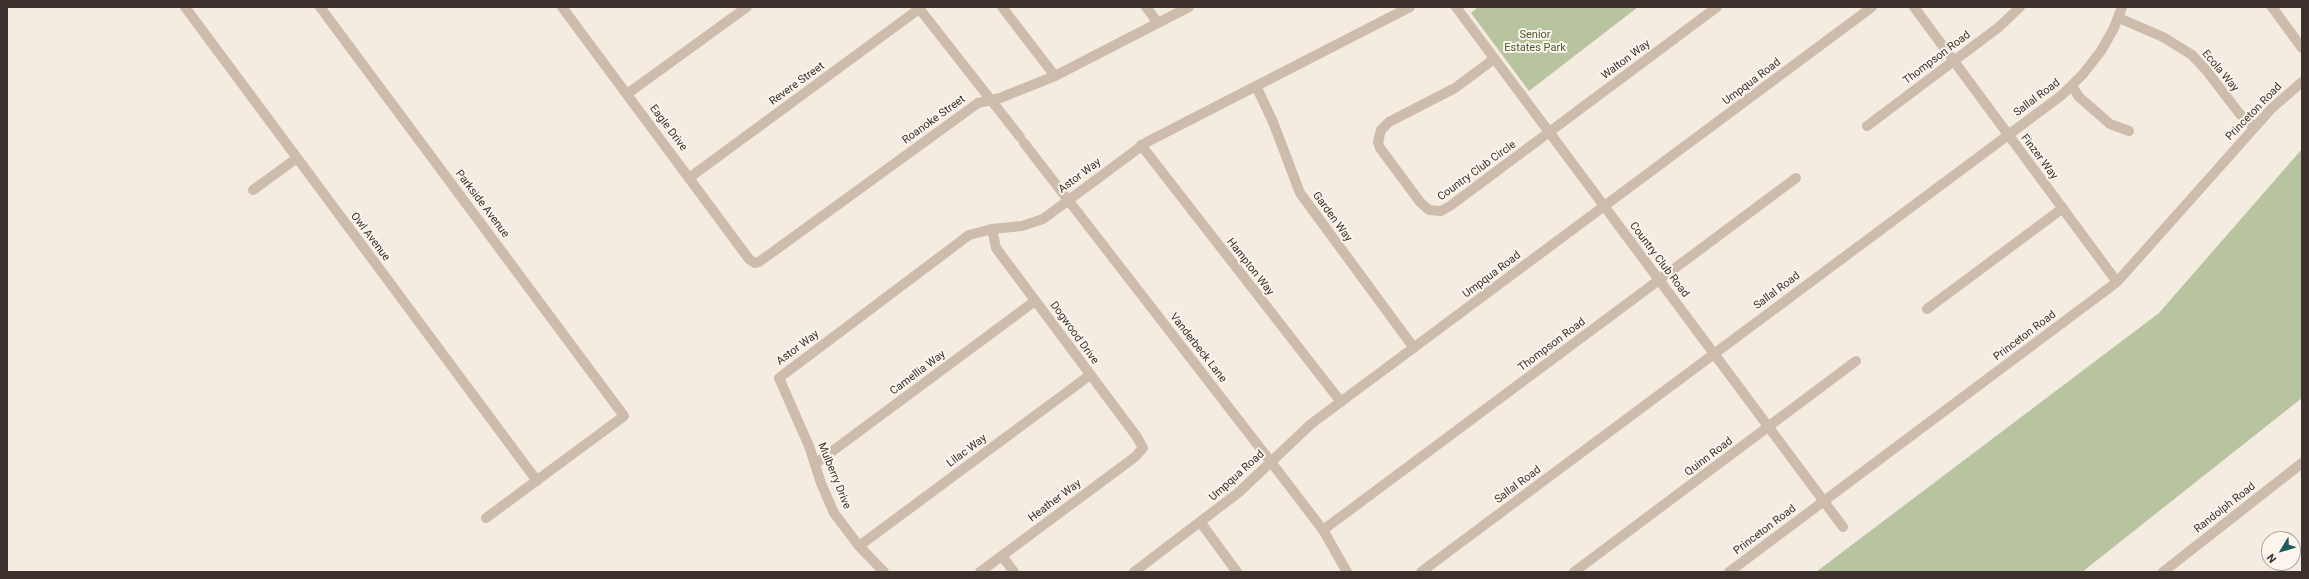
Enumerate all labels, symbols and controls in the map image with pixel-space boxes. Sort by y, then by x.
park label: Senior Estates Park [1504,28,1566,54]
street label: Thompson Road [1901,28,1973,88]
street label: Walton Way [1599,37,1653,83]
street label: Ecola Way [2199,48,2241,94]
street label: Umpqua Road [1720,56,1784,108]
street label: Revere Street [767,60,827,108]
street label: Sallal Road [2011,76,2063,120]
street label: Princeton Road [2223,81,2285,143]
street label: Roanoke Street [900,93,968,147]
street label: Eagle Drive [646,102,690,154]
street label: Finzer Way [2018,132,2060,182]
street label: Country Club Circle [1435,138,1519,204]
street label: Astor Way [1056,156,1104,196]
street label: Parkside Avenue [452,168,512,240]
street label: Garden Way [1309,189,1355,245]
street label: Owl Avenue [348,210,392,264]
street label: Country Club Road [1626,220,1692,300]
street label: Hampton Way [1224,236,1276,298]
street label: Umpqua Road [1460,249,1524,301]
street label: Sallal Road [1751,269,1803,313]
street label: Dogwood Drive [1047,299,1101,367]
street label: Princeton Road [1991,308,2059,364]
street label: Vanderbeck Lane [1167,311,1229,385]
street label: Thompson Road [1516,315,1588,375]
street label: Astor Way [774,328,822,368]
street label: Camellia Way [888,348,948,398]
street label: Lilac Way [944,432,990,470]
street label: Quinn Road [1682,435,1736,479]
street label: Mulberry Drive [815,441,853,511]
street label: Umpqua Road [1207,448,1267,504]
street label: Sallal Road [1492,463,1544,507]
street label: Heather Way [1026,477,1084,525]
street label: Randolph Road [2192,480,2258,536]
street label: Princeton Road [1731,502,1799,558]
north arrow [2261,531,2301,571]
text: N [2264,551,2279,565]

